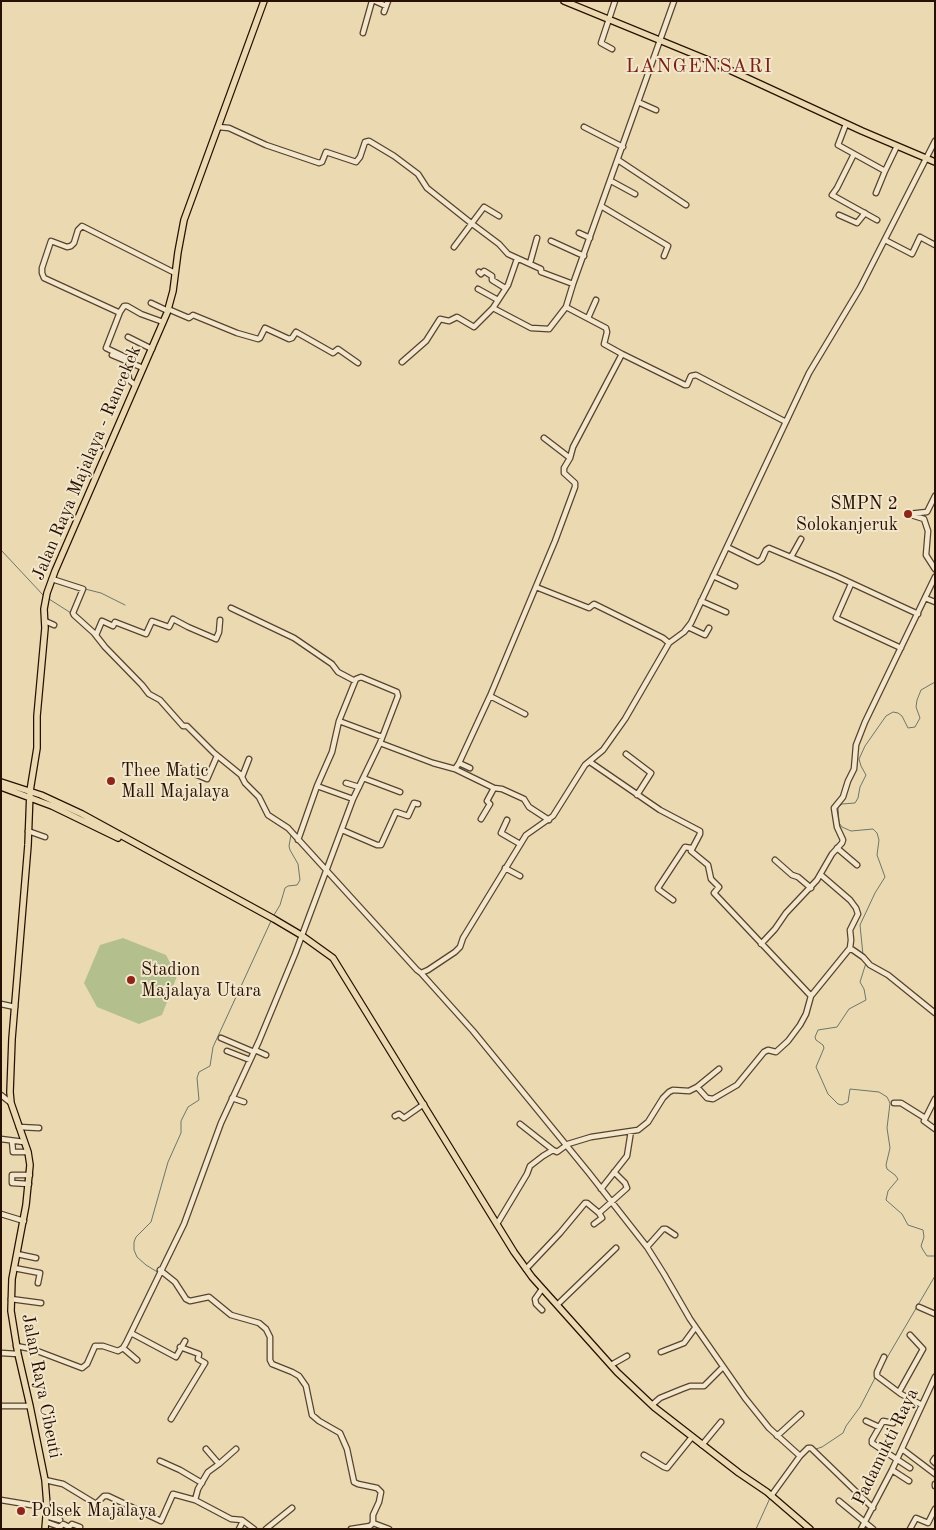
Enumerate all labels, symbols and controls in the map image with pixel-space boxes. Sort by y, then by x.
district label: LANGENSARI [624,55,774,79]
street label: Jalan Raya Majalaya - Rancekek [28,342,146,584]
place label: SMPN 2 Solokanjeruk [796,493,898,536]
marker: SMPN 2 Solokanjeruk [902,508,914,520]
place label: Thee Matic Mall Majalaya [121,760,230,802]
marker: Thee Matic Mall Majalaya [105,775,117,787]
place label: Stadion Majalaya Utara [141,959,261,1002]
marker: Stadion Majalaya Utara [125,974,137,986]
street label: Jalan Raya Cibeuti [16,1312,66,1460]
street label: Padamukti Raya [848,1385,924,1509]
place label: Polsek Majalaya [31,1500,157,1522]
marker: Polsek Majalaya [15,1505,27,1517]

